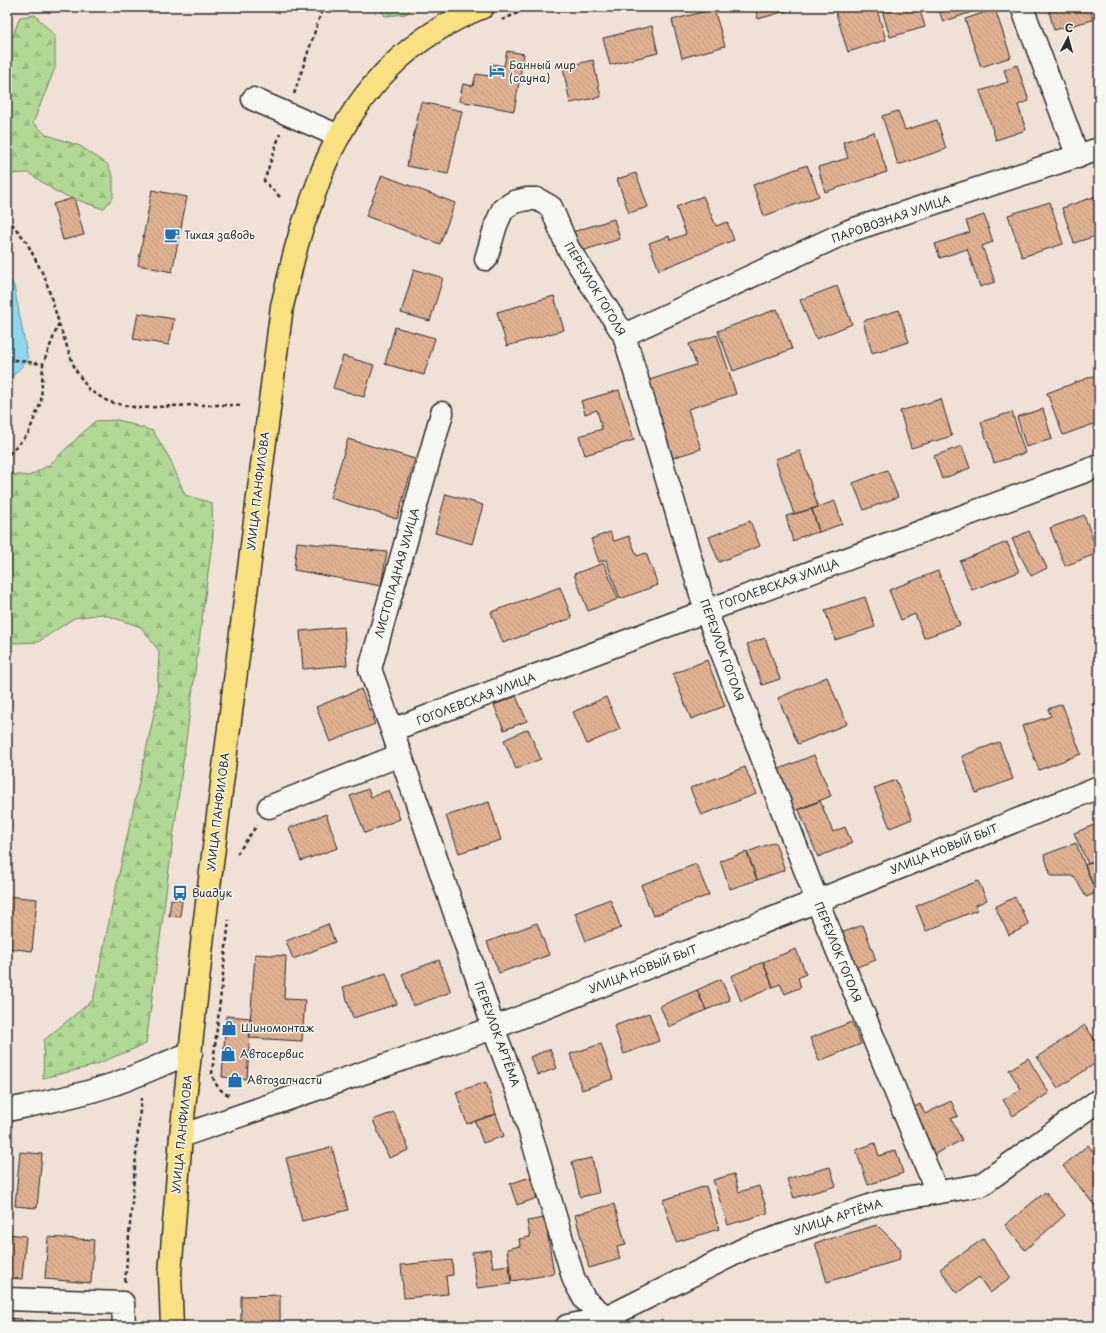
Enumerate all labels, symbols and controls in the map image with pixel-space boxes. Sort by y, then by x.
north arrow [1048,18,1088,58]
text: С [1064,19,1074,36]
place label: Банный мир (сауна) [509,56,576,86]
hotel icon: Банный мир (сауна) [488,62,506,80]
street label: ПАРОВОЗНАЯ УЛИЦА [829,190,953,247]
cafe icon: Тихая заводь [163,226,181,244]
place label: Тихая заводь [184,226,255,243]
street label: ПЕРЕУЛОК ГОГОЛЯ [561,239,630,339]
street label: УЛИЦА ПАНФИЛОВА [242,431,273,551]
street label: ЛИСТОПАДНАЯ УЛИЦА [370,505,423,640]
street label: ГОГОЛЕВСКАЯ УЛИЦА [717,554,842,613]
street label: ПЕРЕУЛОК ГОГОЛЯ [696,597,749,703]
street label: ГОГОЛЕВСКАЯ УЛИЦА [414,668,538,729]
street label: УЛИЦА ПАНФИЛОВА [202,752,233,872]
street label: УЛИЦА НОВЫЙ БЫТ [887,819,1001,878]
bus stop icon: Виадук [171,884,189,902]
place label: Виадук [192,884,232,901]
street label: ПЕРЕУЛОК ГОГОЛЯ [811,899,866,1005]
street label: УЛИЦА НОВЫЙ БЫТ [586,940,700,997]
street label: ПЕРЕУЛОК АРТЁМА [470,979,525,1090]
shop icon: Шиномонтаж [220,1019,238,1037]
place label: Шиномонтаж [241,1019,314,1036]
shop icon: Автосервис [219,1045,237,1063]
place label: Автосервис [240,1045,304,1062]
shop icon: Автозапчасти [226,1071,244,1089]
place label: Автозапчасти [247,1071,322,1088]
street label: УЛИЦА ПАНФИЛОВА [167,1074,196,1194]
street label: УЛИЦА АРТЁМА [792,1194,885,1239]

